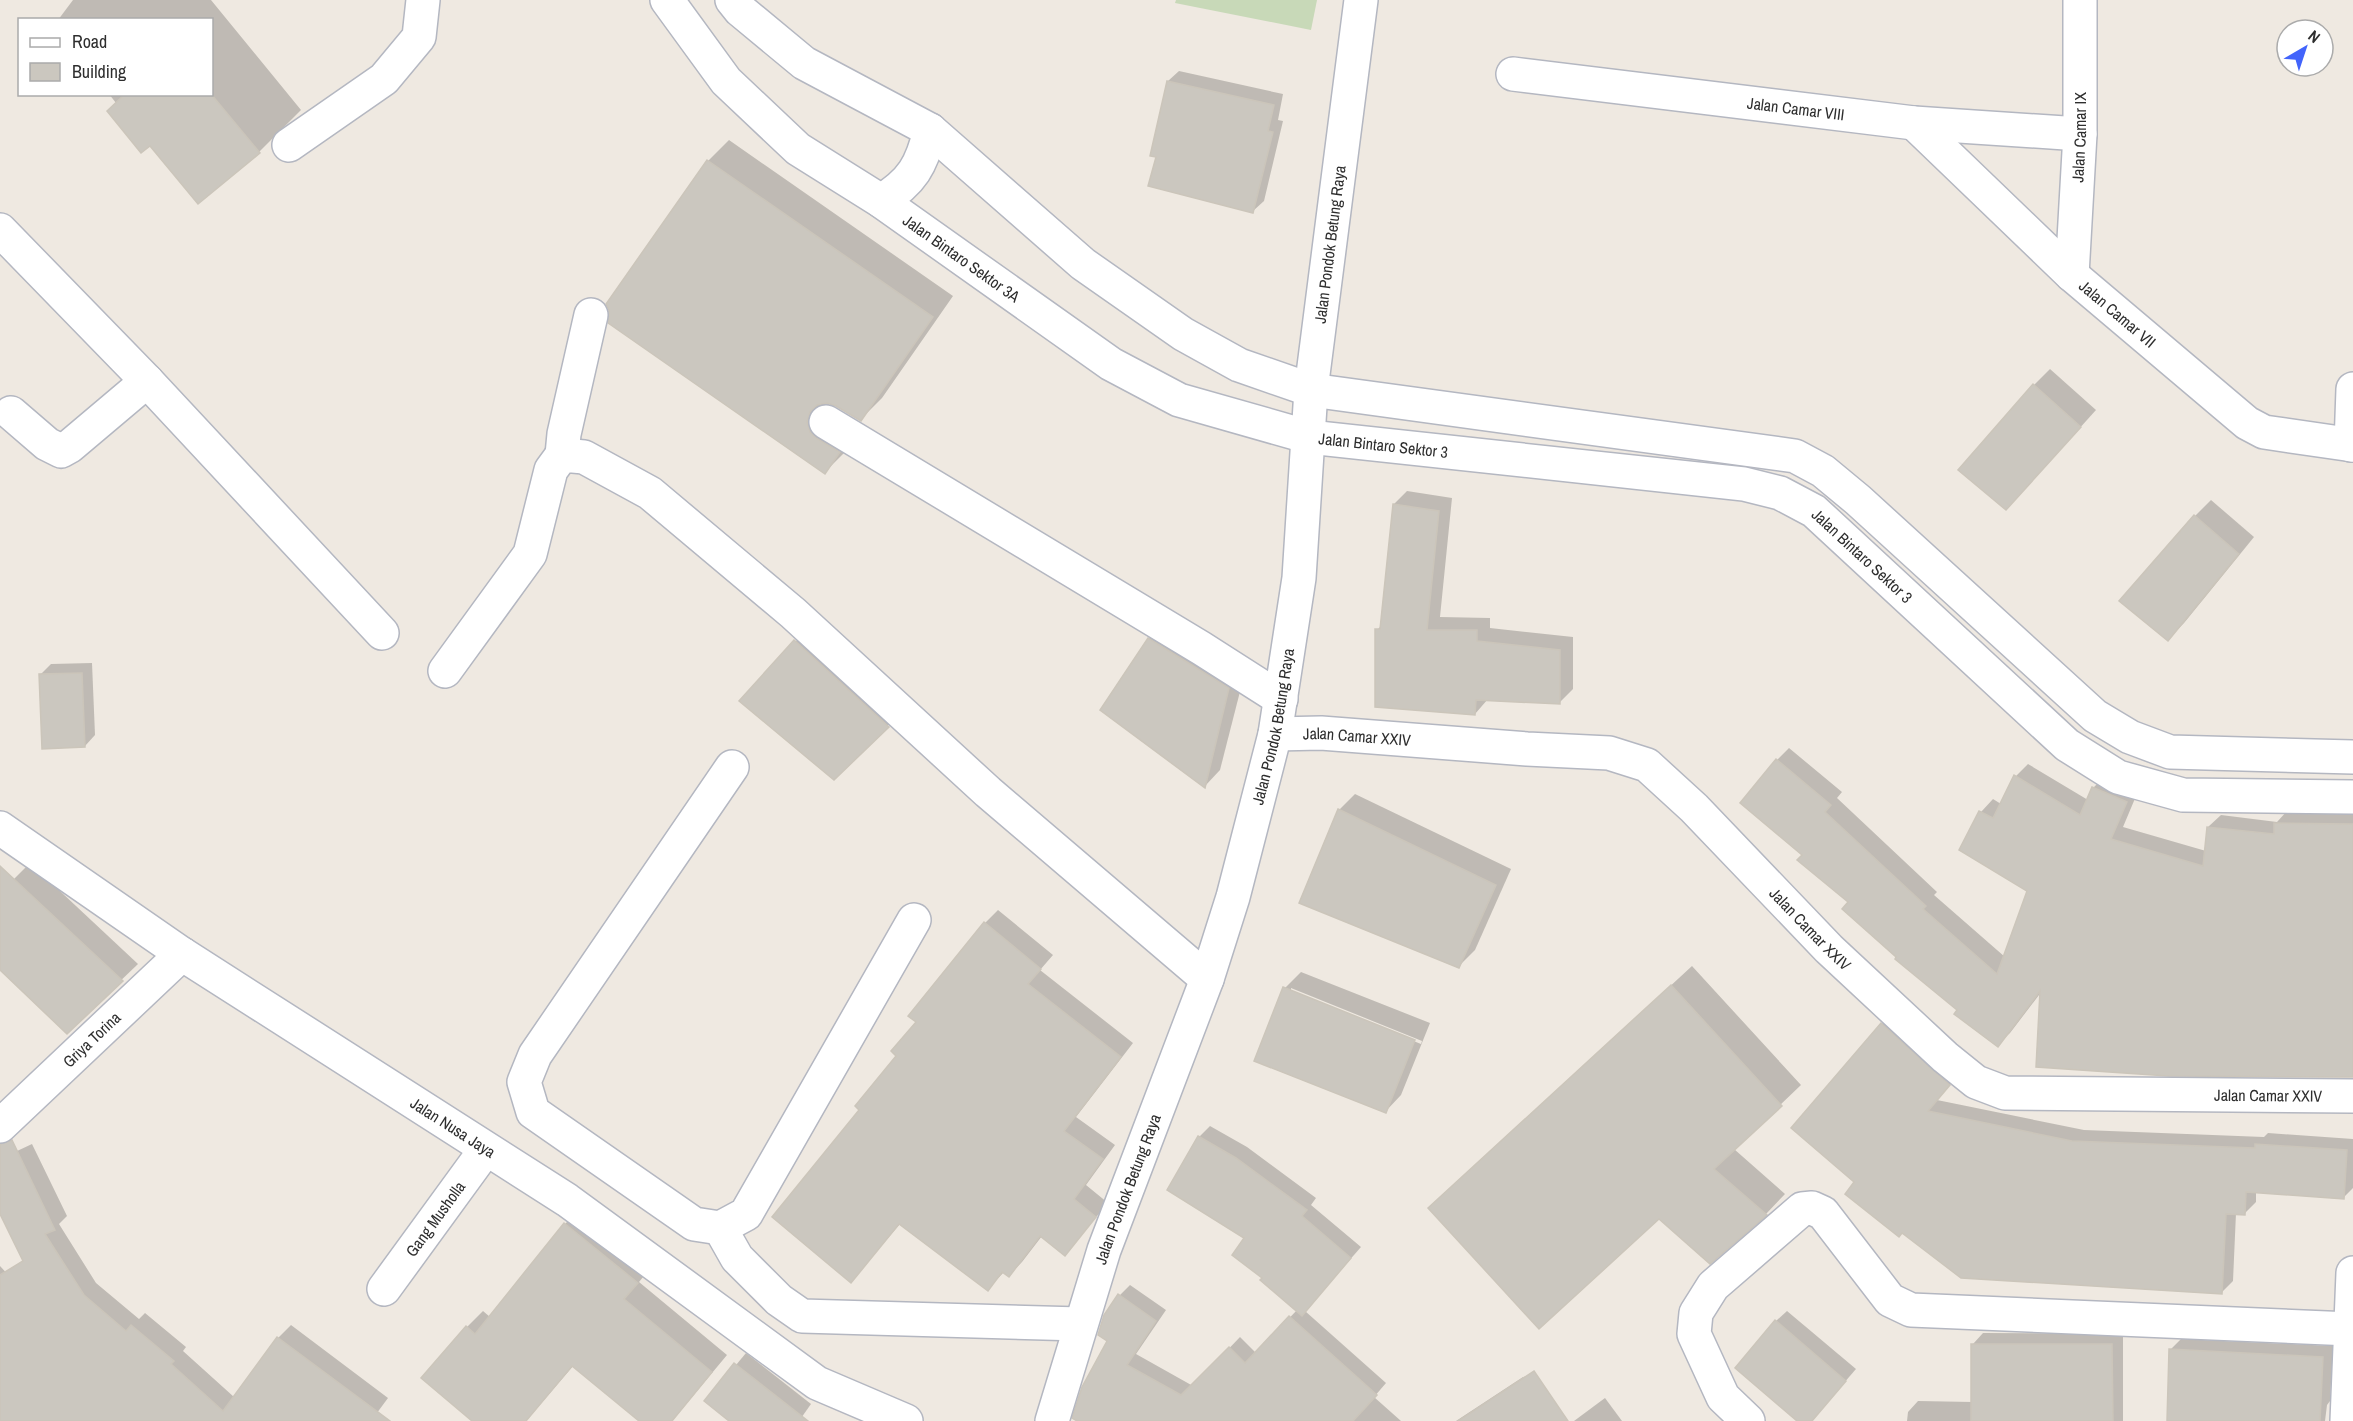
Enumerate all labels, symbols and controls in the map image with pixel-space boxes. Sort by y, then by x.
legend [18,18,213,96]
north arrow [2275,18,2335,78]
text: N [2304,25,2325,48]
text: Road [72,29,107,54]
text: Building [72,59,127,84]
street label: Jalan Camar VIII [1746,92,1846,125]
street label: Jalan Camar IX [2066,92,2091,183]
street label: Jalan Pondok Betung Raya [1309,163,1351,325]
street label: Jalan Bintaro Sektor 3A [899,209,1025,307]
street label: Jalan Camar VII [2075,275,2161,352]
street label: Jalan Bintaro Sektor 3 [1318,427,1449,463]
street label: Jalan Bintaro Sektor 3 [1807,503,1917,608]
street label: Jalan Pondok Betung Raya [1246,646,1299,807]
street label: Jalan Camar XXIV [1303,722,1412,751]
street label: Jalan Camar XXIV [1765,883,1856,975]
street label: Griya Torina [58,1006,126,1072]
street label: Jalan Camar XXIV [2214,1084,2323,1107]
street label: Jalan Nusa Jaya [406,1092,500,1163]
street label: Jalan Pondok Betung Raya [1089,1110,1166,1267]
street label: Gang Musholla [400,1176,471,1261]

